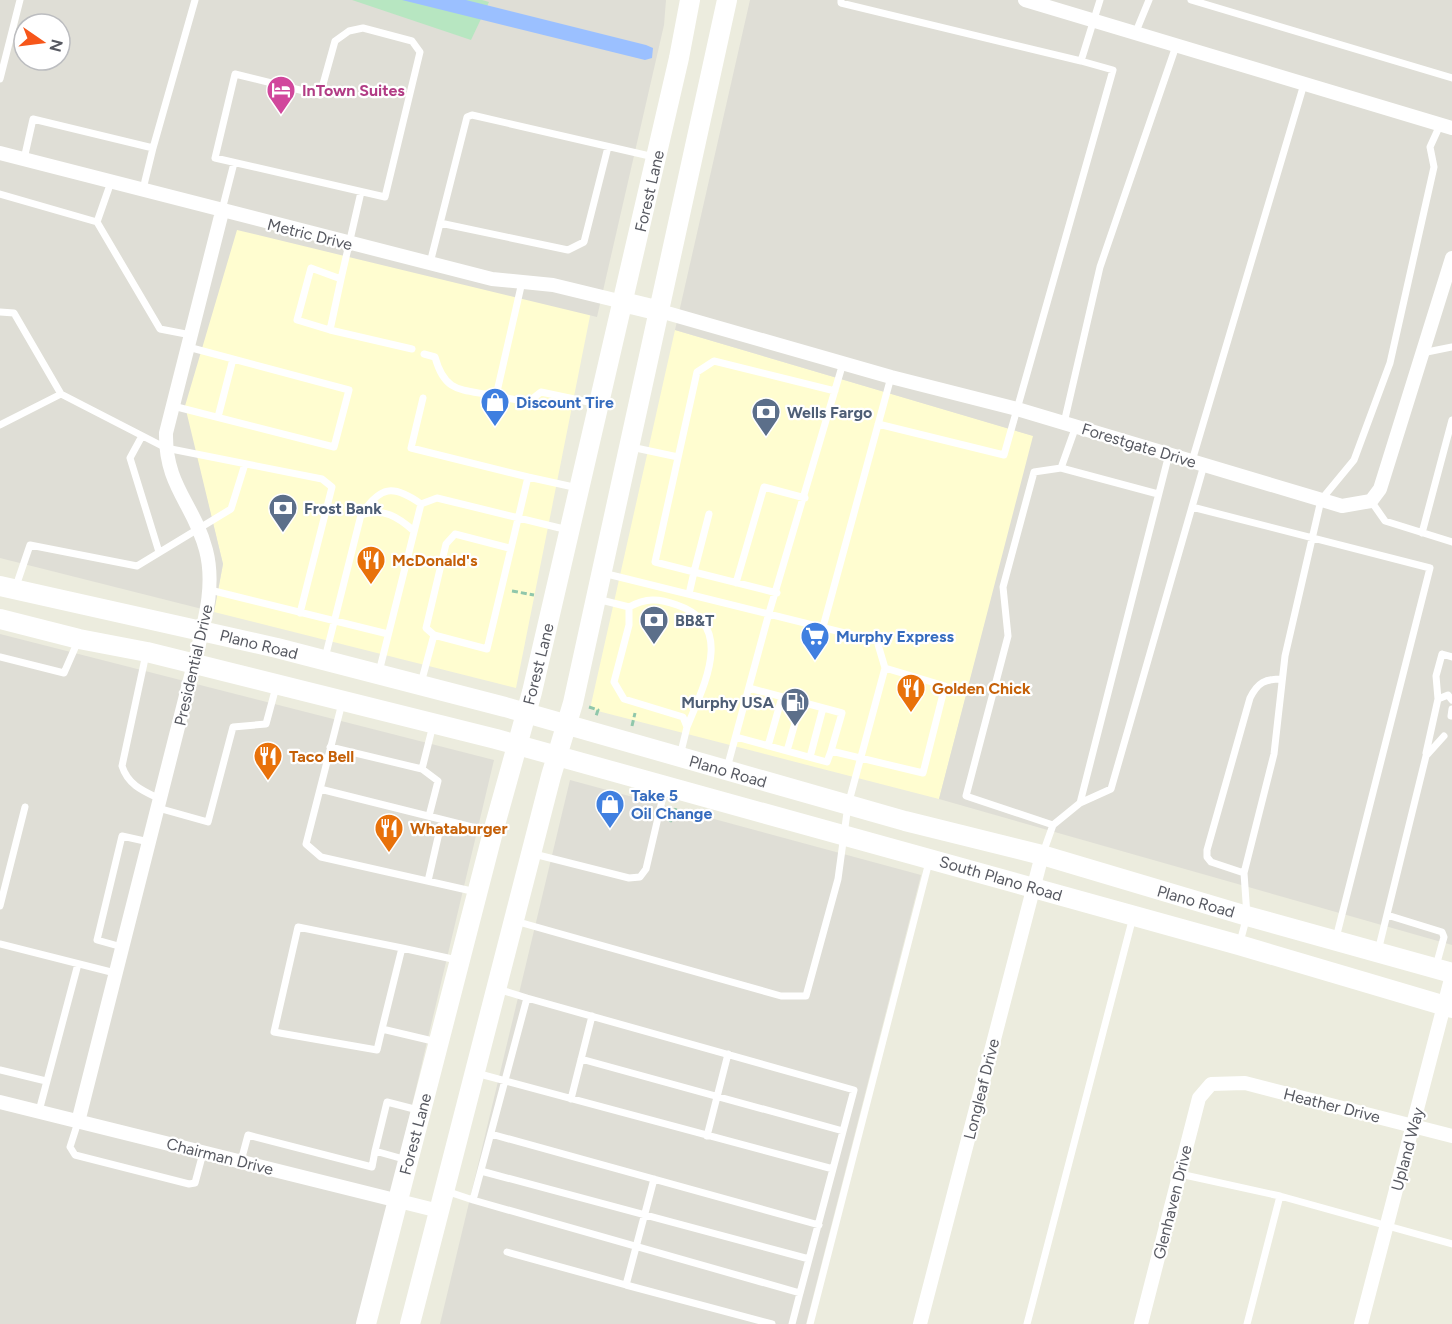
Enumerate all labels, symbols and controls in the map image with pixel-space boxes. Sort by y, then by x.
north arrow [12,12,72,72]
text: N [45,37,67,54]
hotel icon: InTown Suites [265,74,297,116]
place label: InTown Suites [302,81,405,100]
street label: Forest Lane [631,148,668,234]
street label: Metric Drive [265,215,355,254]
shop icon: Discount Tire [479,386,511,428]
place label: Discount Tire [516,393,614,412]
bank icon: Wells Fargo [750,396,782,438]
place label: Wells Fargo [787,403,872,422]
street label: Forestgate Drive [1079,419,1199,472]
bank icon: Frost Bank [267,492,299,534]
place label: Frost Bank [304,499,382,518]
restaurant icon: McDonald's [355,544,387,586]
place label: McDonald's [392,551,478,570]
street label: Presidential Drive [170,602,217,728]
bank icon: BB&T [638,604,670,646]
place label: BB&T [675,611,715,630]
supermarket icon: Murphy Express [799,620,831,662]
street label: Forest Lane [519,621,558,707]
street label: Plano Road [218,626,300,663]
place label: Murphy Express [836,627,954,646]
restaurant icon: Golden Chick [895,672,927,714]
place label: Golden Chick [932,679,1031,698]
fuel station icon: Murphy USA [779,686,811,728]
place label: Murphy USA [681,693,775,712]
restaurant icon: Taco Bell [252,740,284,782]
place label: Taco Bell [289,747,354,766]
street label: Plano Road [687,751,769,792]
place label: Take 5 Oil Change [631,786,712,823]
shop icon: Take 5 Oil Change [594,788,626,830]
restaurant icon: Whataburger [373,812,405,854]
place label: Whataburger [410,819,507,838]
street label: South Plano Road [937,852,1064,905]
street label: Plano Road [1155,881,1237,922]
street label: Longleaf Drive [960,1037,1003,1141]
street label: Heather Drive [1282,1084,1382,1127]
street label: Forest Lane [395,1091,436,1177]
street label: Upland Way [1387,1105,1428,1193]
street label: Chairman Drive [165,1134,276,1179]
street label: Glenhaven Drive [1149,1143,1196,1261]

